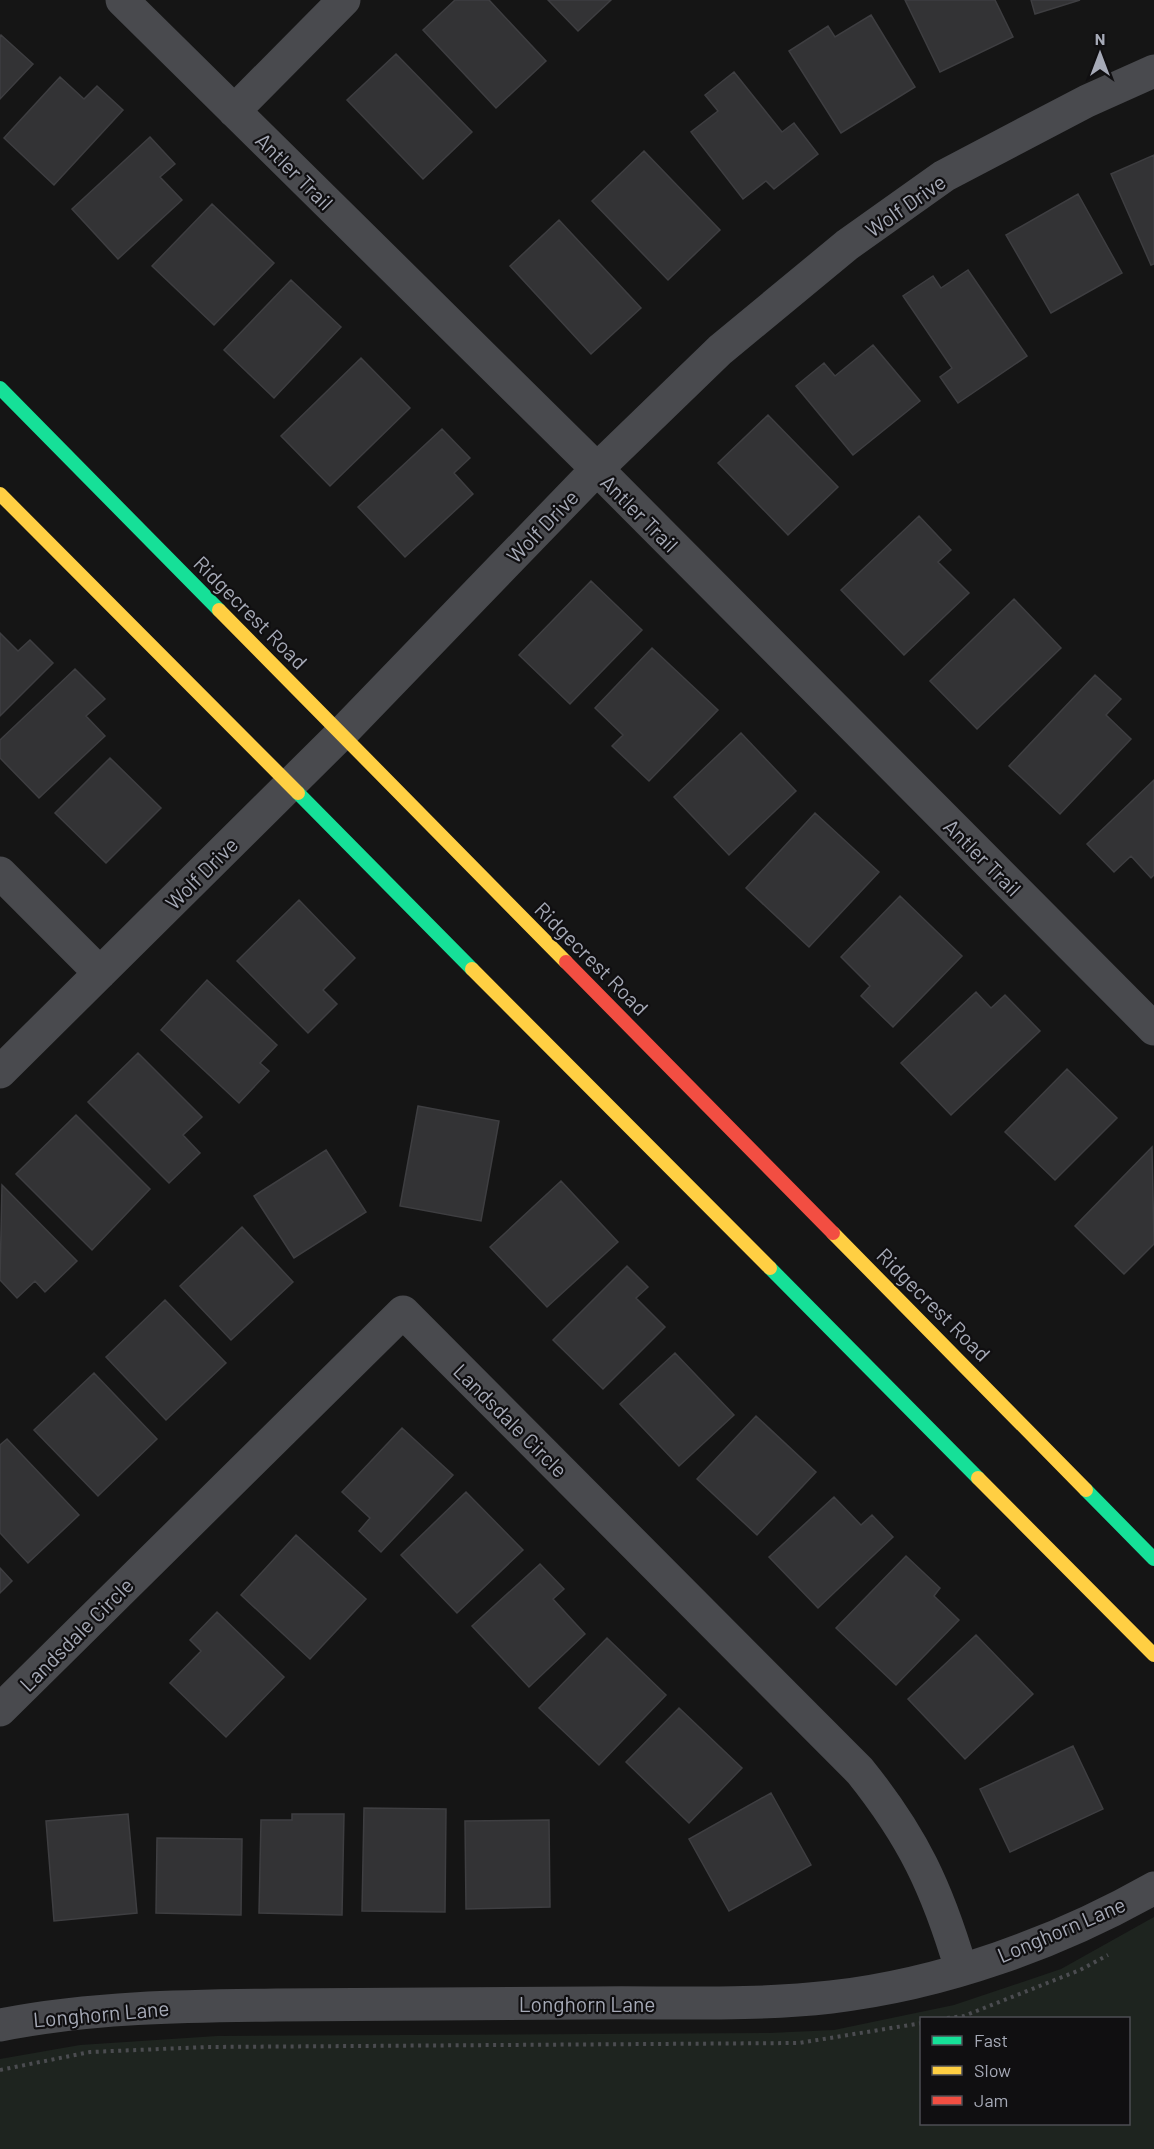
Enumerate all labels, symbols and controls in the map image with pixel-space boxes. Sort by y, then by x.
north arrow [1070,24,1130,84]
text: N [1095,29,1105,48]
street label: Antler Trail [251,127,339,215]
street label: Wolf Drive [860,168,950,242]
street label: Antler Trail [596,469,684,557]
street label: Wolf Drive [501,484,583,568]
street label: Ridgecrest Road [189,550,313,674]
street label: Antler Trail [939,813,1027,901]
street label: Wolf Drive [160,832,242,914]
street label: Ridgecrest Road [530,896,654,1020]
street label: Ridgecrest Road [872,1242,996,1366]
street label: Landsdale Circle [449,1358,573,1482]
street label: Landsdale Circle [14,1572,138,1696]
street label: Longhorn Lane [993,1891,1129,1967]
street label: Longhorn Lane [519,1991,655,2016]
street label: Longhorn Lane [32,1995,170,2031]
legend [920,2017,1130,2125]
text: Fast [974,2029,1008,2051]
text: Slow [974,2059,1011,2081]
text: Jam [974,2089,1008,2111]

